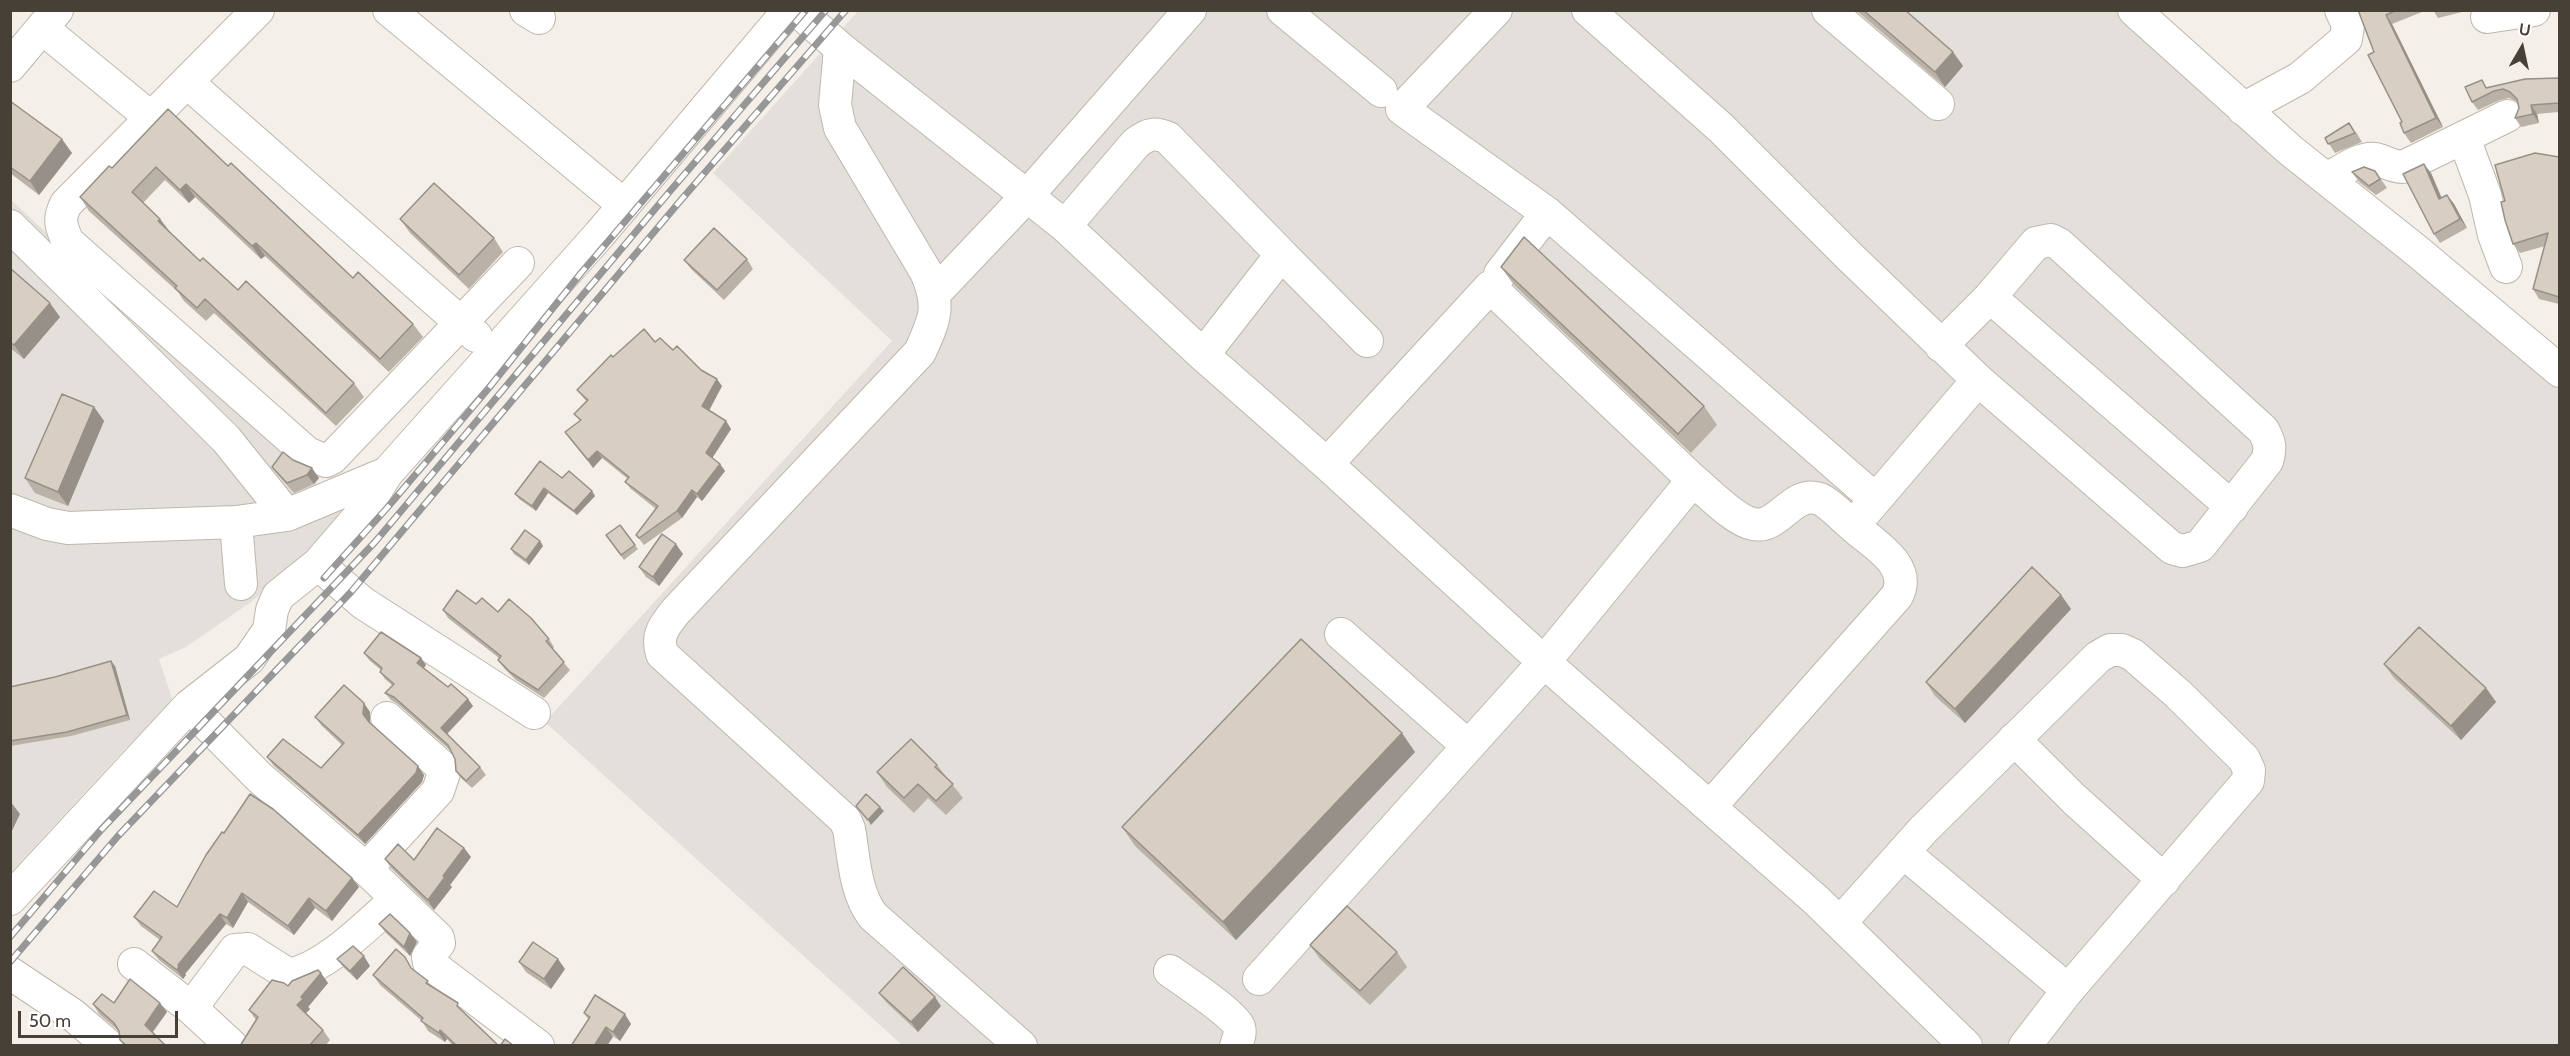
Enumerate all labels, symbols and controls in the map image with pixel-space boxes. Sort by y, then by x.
north arrow [2492,18,2552,78]
text: U [2518,19,2532,40]
scale bar [21,999,182,1037]
text: 50 m [29,1010,71,1032]

